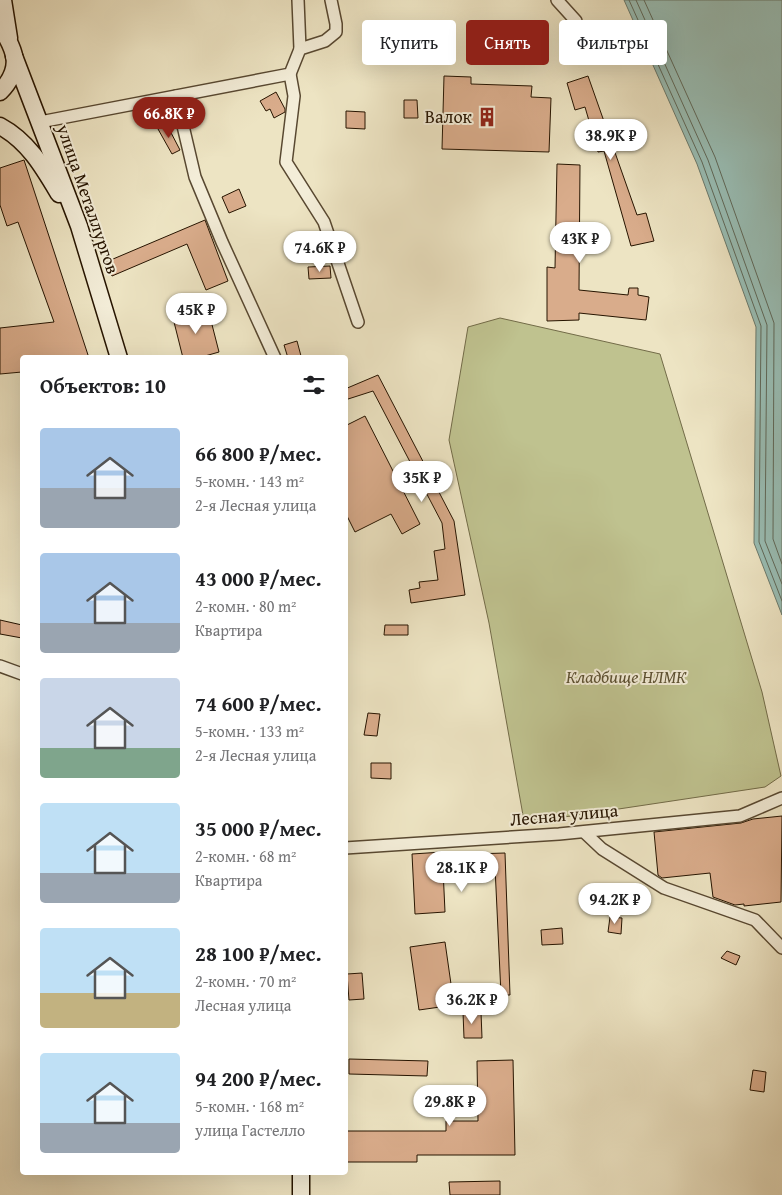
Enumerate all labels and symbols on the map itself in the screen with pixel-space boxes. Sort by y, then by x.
pin: 66.8K ₽ [123,96,215,139]
place label: Валок [425,103,473,130]
building icon: Валок [476,106,498,128]
street label: улица Металлургов [50,119,127,278]
pin: 38.9K ₽ [565,119,657,161]
pin: 43K ₽ [545,222,615,264]
pin: 74.6K ₽ [274,230,366,273]
pin: 45K ₽ [161,292,231,335]
pin: 35K ₽ [387,460,457,503]
park label: Кладбище НЛМК [566,663,687,690]
street label: Лесная улица [509,796,620,833]
pin: 28.1K ₽ [416,850,508,893]
pin: 94.2K ₽ [569,882,661,925]
pin: 36.2K ₽ [426,982,518,1025]
pin: 29.8K ₽ [404,1084,496,1127]

